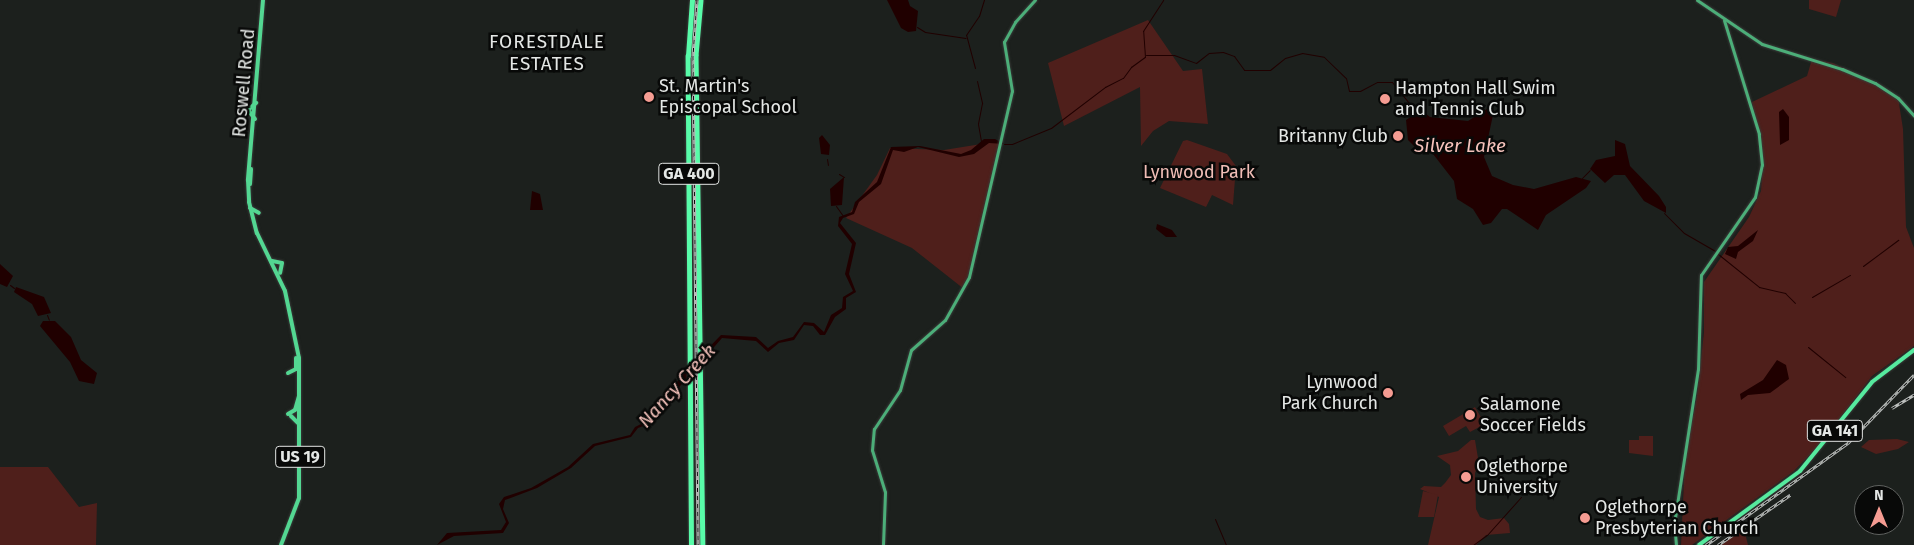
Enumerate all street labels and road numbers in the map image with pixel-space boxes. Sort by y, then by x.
street label: Roswell Road [228,28,260,138]
road number: GA 400 [658,160,720,188]
road number: GA 141 [1806,418,1864,444]
road number: US 19 [275,444,325,471]

